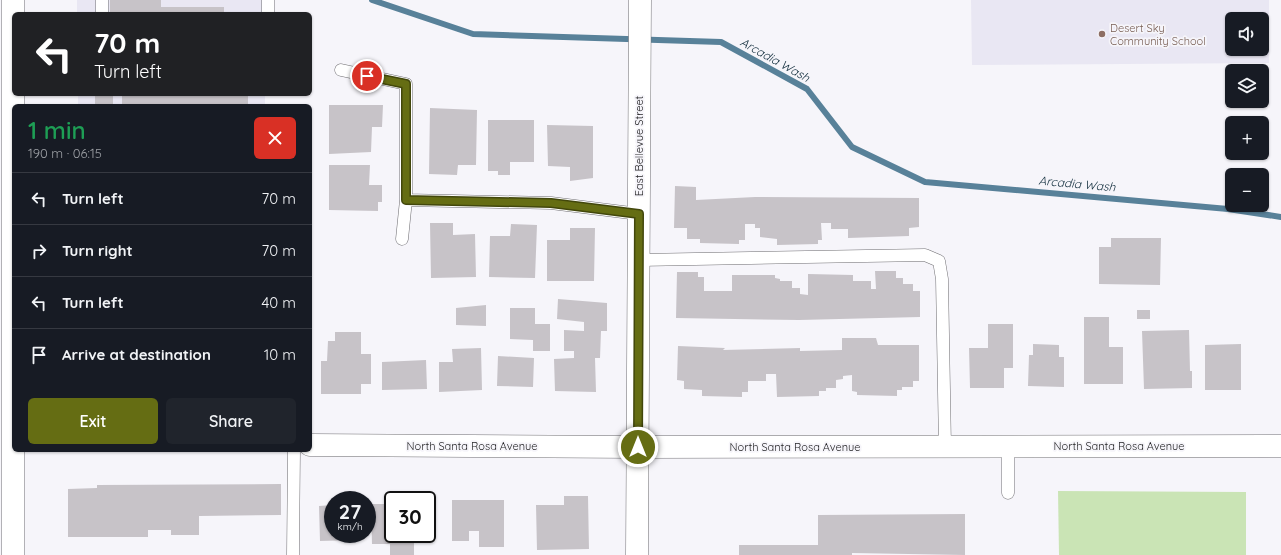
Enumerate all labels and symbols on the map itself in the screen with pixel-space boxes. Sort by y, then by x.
place label: Desert Sky Community School [1110,21,1206,48]
marker: Desert Sky Community School [1097,29,1107,39]
water label: Arcadia Wash [738,34,813,85]
pin [350,59,384,93]
street label: East Bellevue Street [632,95,646,196]
water label: Arcadia Wash [1038,173,1116,194]
position arrow [617,426,659,468]
street label: North Santa Rosa Avenue [407,439,537,453]
street label: North Santa Rosa Avenue [1054,439,1184,453]
street label: North Santa Rosa Avenue [730,440,860,454]
speed limit sign: 30 [384,491,436,543]

